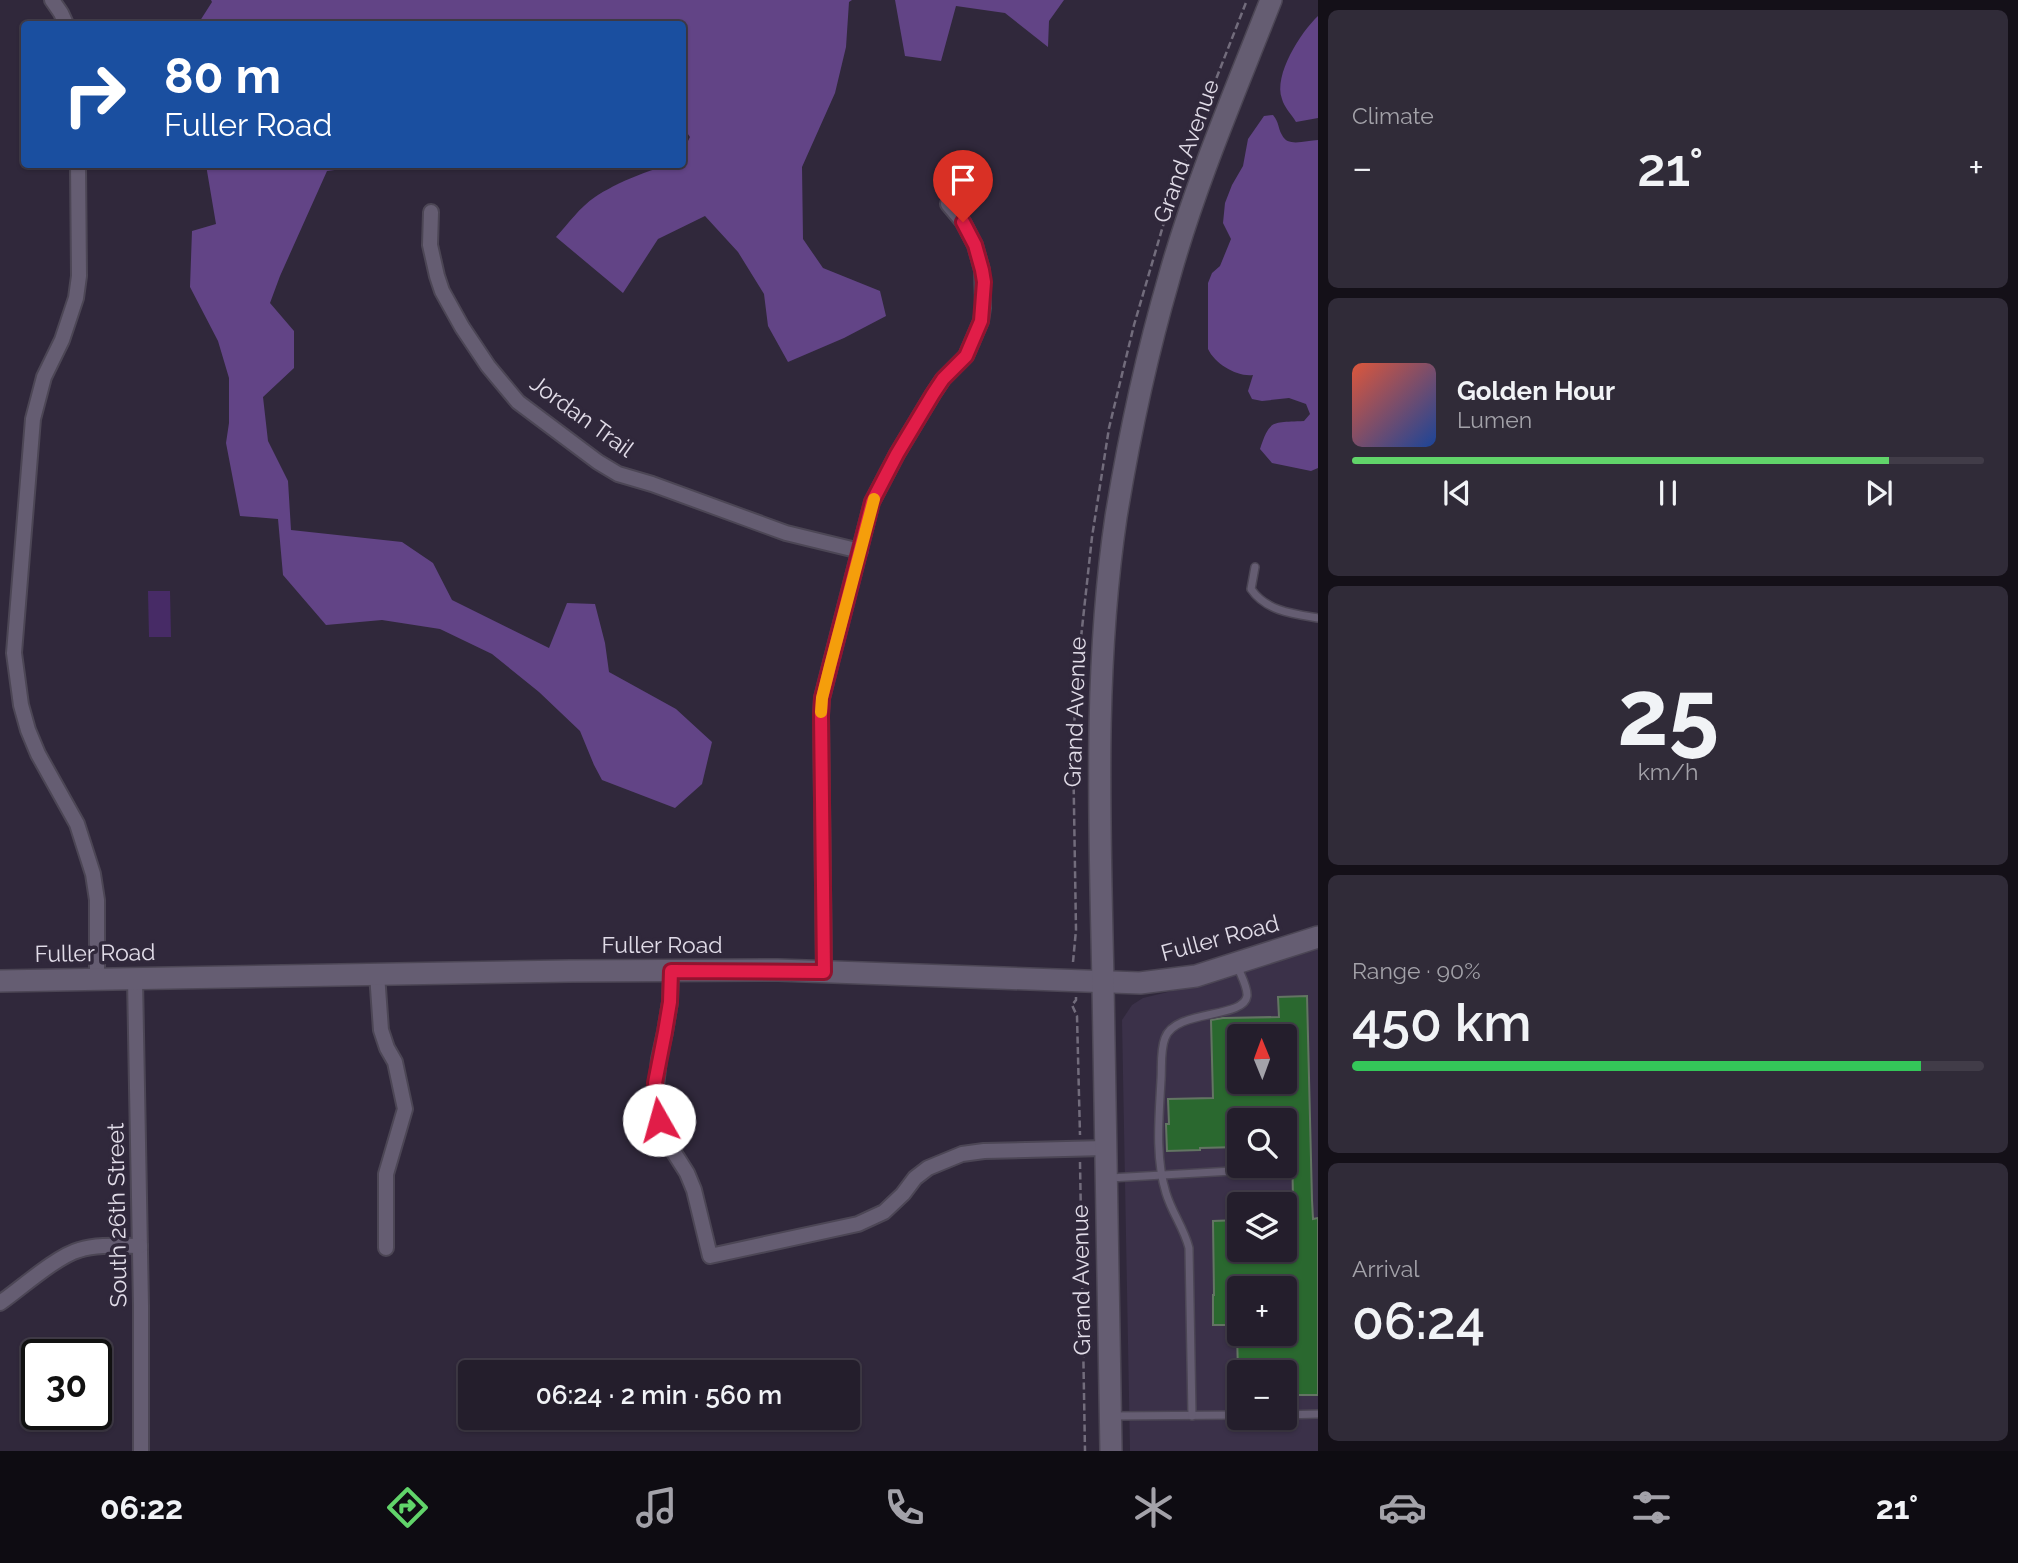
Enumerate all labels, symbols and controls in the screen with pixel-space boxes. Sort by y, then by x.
text: 80 m [164,47,281,104]
icon: right [49,49,140,140]
street label: Grand Avenue [1147,75,1224,226]
text: Climate [1352,102,1434,129]
text: Fuller Road [164,106,332,143]
text: 21° [1637,137,1704,198]
text: − [1352,145,1372,190]
text: + [1968,145,1984,190]
pin [933,150,993,222]
icon: arrive [944,161,982,199]
street label: Jordan Trail [525,369,640,463]
text: Golden Hour [1457,376,1615,406]
text: Lumen [1457,406,1532,433]
icon: previous [1438,474,1476,512]
icon: pause [1649,474,1687,512]
icon: next [1860,474,1898,512]
street label: Grand Avenue [1058,636,1091,788]
text: 25 [1617,659,1719,766]
text: km/h [1638,758,1698,785]
street label: Fuller Road [1158,909,1282,966]
street label: Fuller Road [601,931,723,958]
street label: Fuller Road [34,938,156,967]
text: Range · 90% [1352,957,1481,984]
text: 450 km [1352,992,1531,1053]
north arrow [1227,1024,1297,1094]
map controls [1227,1024,1297,1430]
position arrow [622,1083,696,1157]
button: search [1227,1108,1297,1178]
street label: South 26th Street [101,1122,132,1308]
button: layers [1227,1192,1297,1262]
street label: Grand Avenue [1066,1204,1095,1356]
text: Arrival [1352,1255,1419,1282]
button: + [1227,1276,1297,1346]
text: 06:24 [1352,1290,1485,1351]
speed limit sign: 30 [21,1339,112,1430]
button: − [1227,1360,1297,1430]
text: 06:24 · 2 min · 560 m [536,1380,782,1410]
icon: directions [383,1483,432,1532]
icon: music [632,1483,681,1532]
icon: phone [880,1483,929,1532]
icon: climate [1129,1483,1178,1532]
icon: car [1378,1483,1427,1532]
icon: filters [1627,1483,1676,1532]
text: 06:22 [100,1489,183,1526]
text: 21° [1876,1489,1918,1526]

